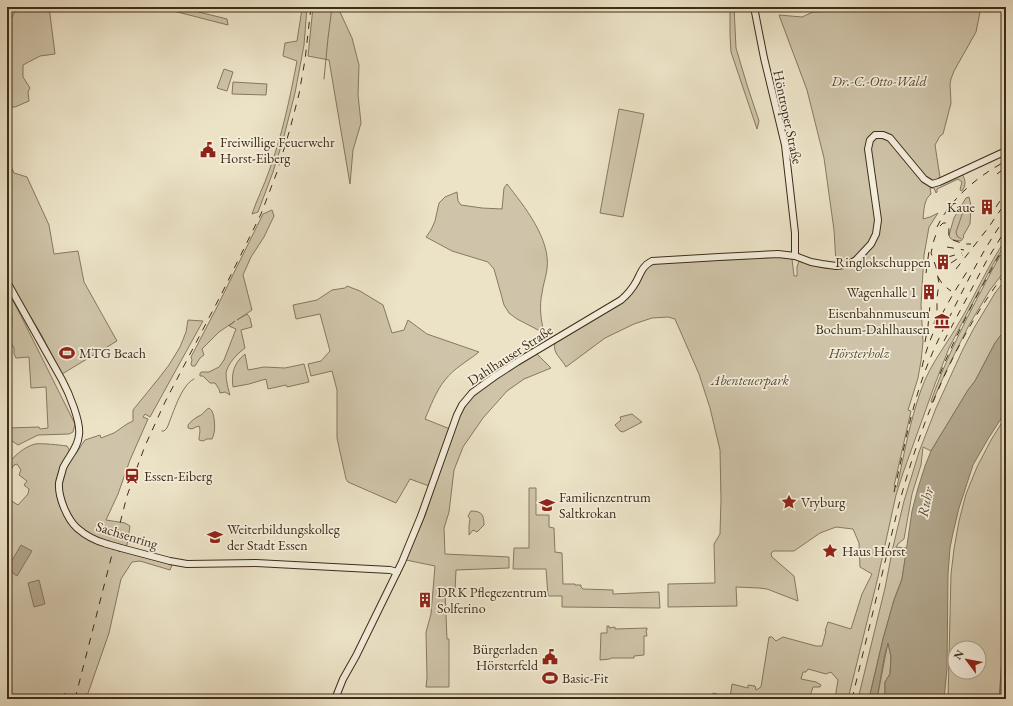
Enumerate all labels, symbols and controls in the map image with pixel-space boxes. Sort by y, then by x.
street label: Höntroper Straße [769,68,807,166]
park label: Dr.-C.-Otto-Wald [830,72,928,90]
place label: Freiwillige Feuerwehr Horst-Eiberg [220,133,335,167]
public building icon: Freiwillige Feuerwehr Horst-Eiberg [199,141,217,159]
place label: Kaue [947,198,976,216]
building icon: Kaue [978,198,996,216]
place label: Ringlokschuppen [835,253,932,271]
building icon: Ringlokschuppen [934,253,952,271]
place label: Wagenhalle 1 [847,283,917,301]
building icon: Wagenhalle 1 [920,283,938,301]
place label: Eisenbahnmuseum Bochum-Dahlhausen [816,304,931,338]
museum icon: Eisenbahnmuseum Bochum-Dahlhausen [933,312,951,330]
street label: Dahlhauser Straße [464,320,556,389]
sports icon: MTG Beach [58,344,76,362]
place label: MTG Beach [79,344,146,362]
park label: Hörsterholz [828,344,890,362]
park label: Abenteuerpark [710,371,790,389]
station icon: Essen-Eiberg [123,467,141,485]
place label: Essen-Eiberg [144,467,213,485]
water label: Ruhr [913,484,938,519]
place label: Familienzentrum Saltkrokan [559,488,651,522]
place icon: Vryburg [780,493,798,511]
place label: Vryburg [801,493,846,511]
school or university icon: Familienzentrum Saltkrokan [538,496,556,514]
street label: Sachsenring [94,517,161,553]
place label: Weiterbildungskolleg der Stadt Essen [227,520,341,554]
school or university icon: Weiterbildungskolleg der Stadt Essen [206,528,224,546]
place icon: Haus Horst [821,542,839,560]
place label: Haus Horst [842,542,906,560]
place label: DRK Pflegezentrum Solferino [437,583,547,617]
building icon: DRK Pflegezentrum Solferino [416,591,434,609]
place label: Bürgerladen Hörsterfeld [473,640,539,674]
north arrow [947,640,987,680]
text: N [950,647,967,662]
public building icon: Bürgerladen Hörsterfeld [541,648,559,666]
sports icon: Basic-Fit [541,669,559,687]
place label: Basic-Fit [562,669,609,687]

